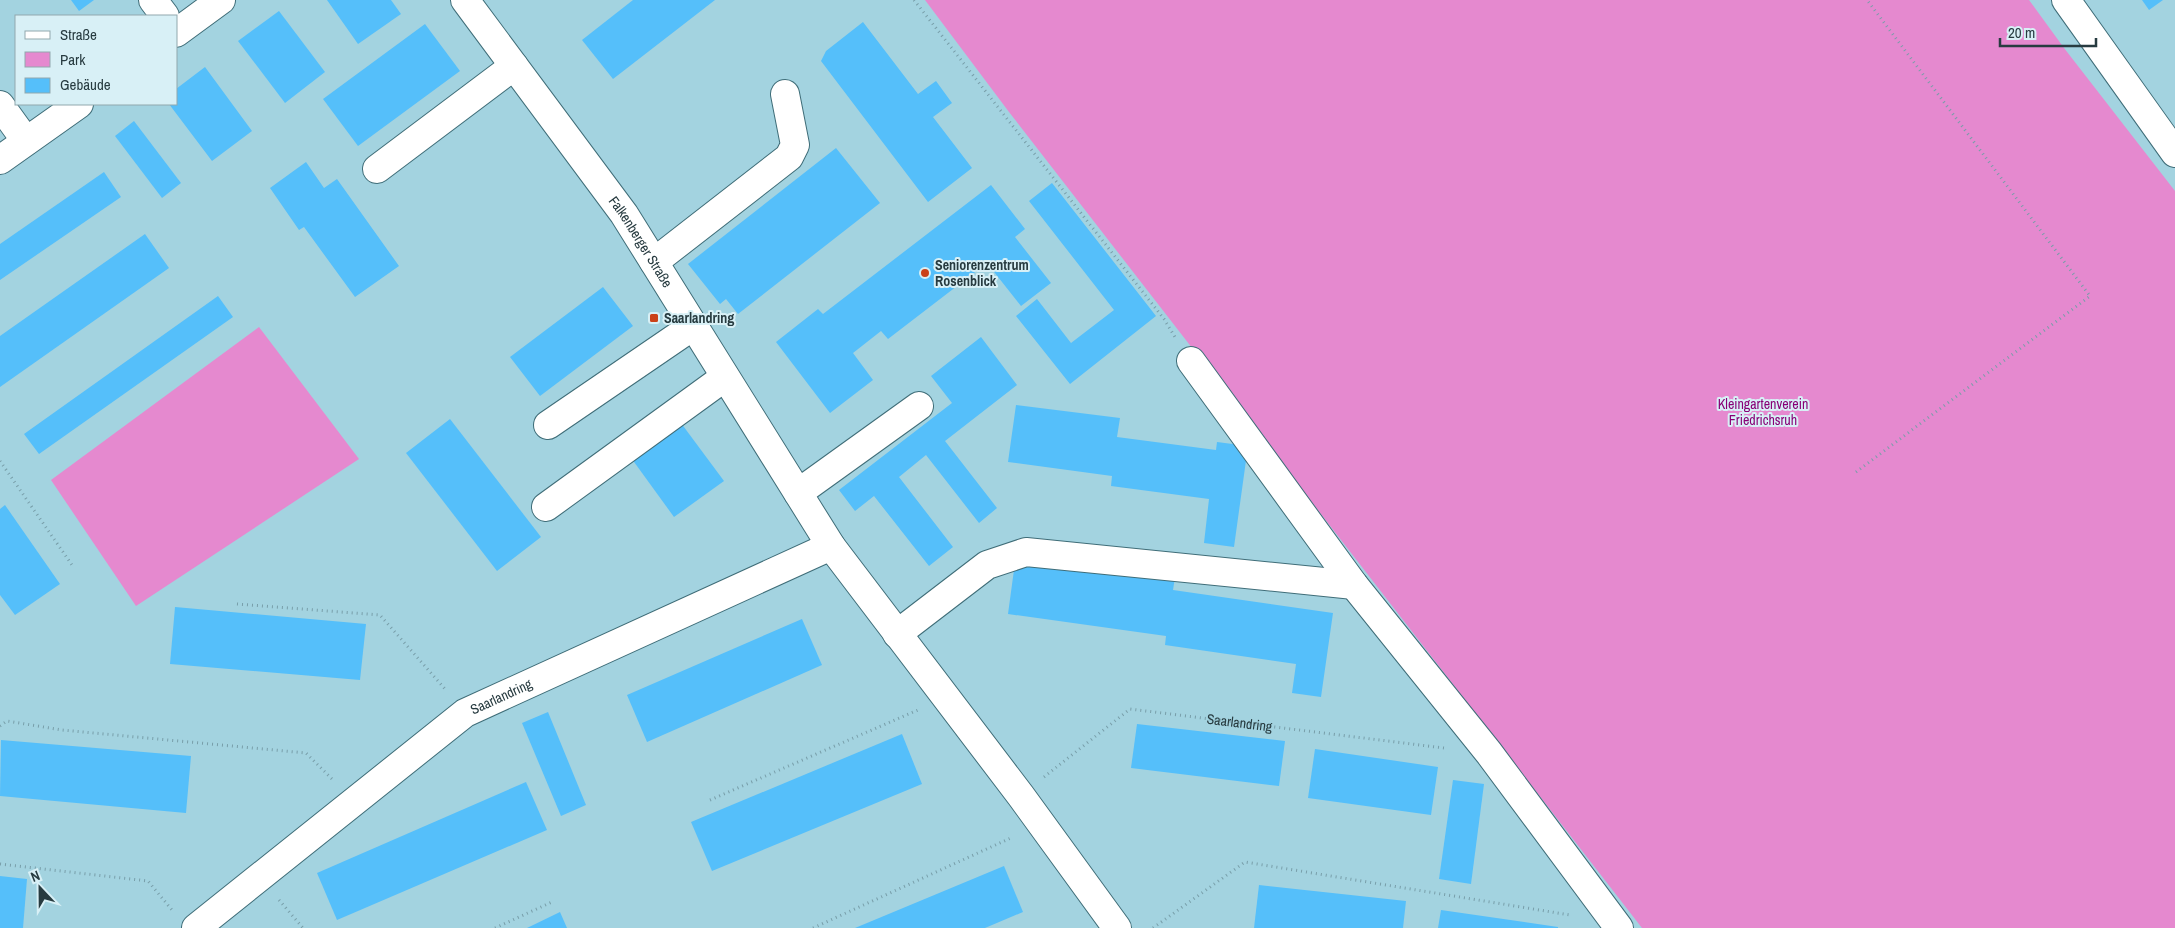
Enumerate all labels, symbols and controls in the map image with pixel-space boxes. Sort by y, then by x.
legend [15,15,178,105]
scale bar [2000,15,2096,47]
text: 20 m [2008,22,2035,43]
text: Straße [60,24,97,45]
text: Park [60,49,86,70]
text: Gebäude [60,74,111,95]
street label: Falkenberger Straße [605,193,677,291]
place label: Seniorenzentrum Rosenblick [935,256,1029,290]
marker: Seniorenzentrum Rosenblick [919,267,931,279]
place label: Saarlandring [664,309,734,327]
marker: Saarlandring [648,312,660,324]
park label: Kleingartenverein Friedrichsruh [1718,395,1808,429]
street label: Saarlandring [467,674,535,718]
street label: Saarlandring [1206,710,1274,736]
north arrow [15,863,65,913]
text: N [28,866,42,886]

